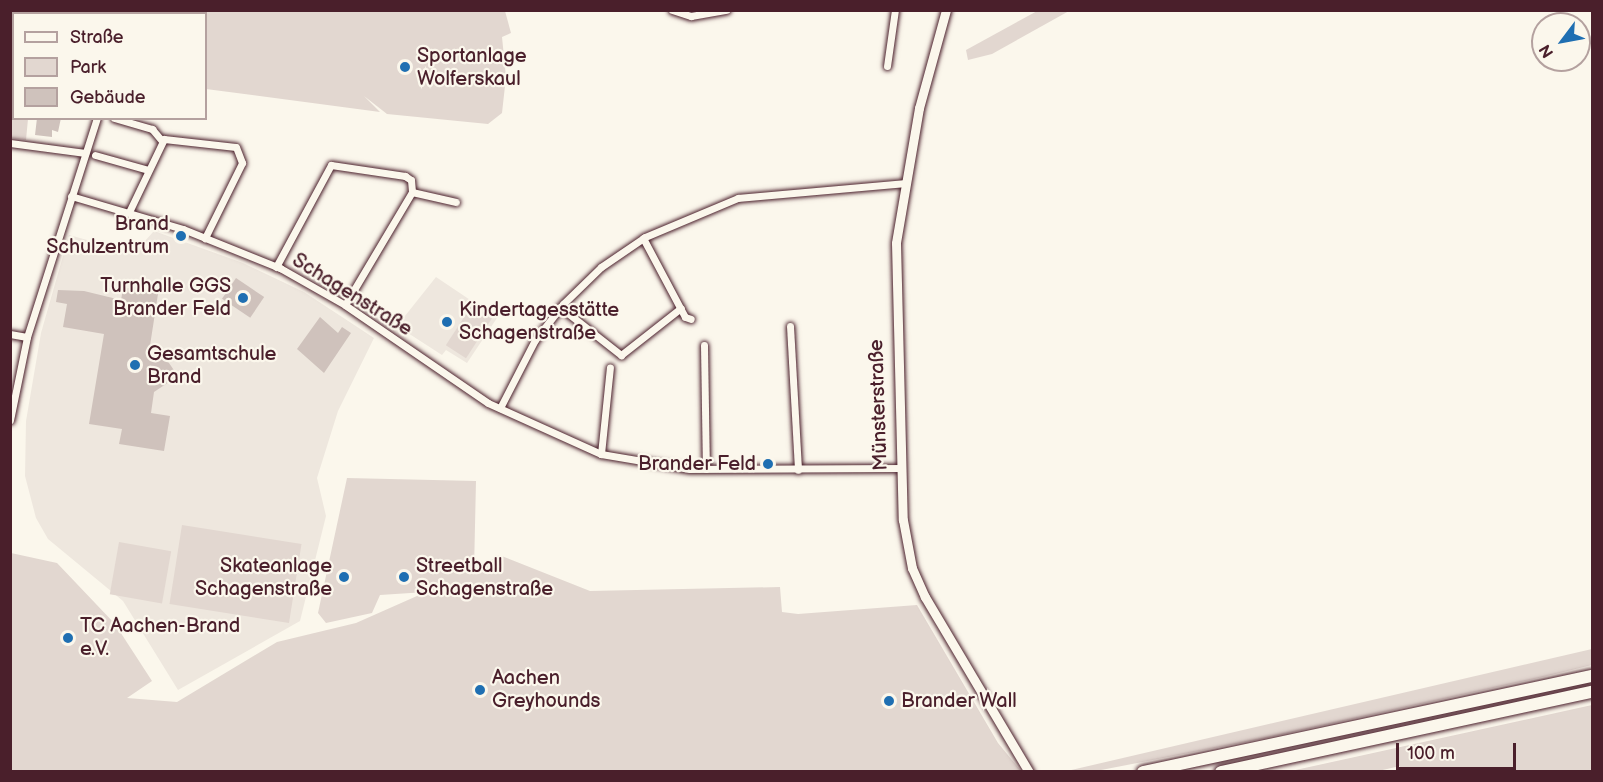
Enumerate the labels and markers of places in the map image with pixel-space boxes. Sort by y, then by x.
place label: Sportanlage Wolferskaul [417,44,527,91]
marker: Sportanlage Wolferskaul [398,60,412,74]
place label: Brand Schulzentrum [46,213,169,260]
marker: Brand Schulzentrum [174,229,188,243]
place label: Turnhalle GGS Brander Feld [100,274,231,321]
marker: Turnhalle GGS Brander Feld [236,291,250,305]
place label: Kindertagesstätte Schagenstraße [459,298,619,345]
marker: Kindertagesstätte Schagenstraße [440,315,454,329]
place label: Gesamtschule Brand [147,342,276,389]
marker: Gesamtschule Brand [128,358,142,372]
place label: Brander Feld [638,452,756,476]
marker: Brander Feld [761,457,775,471]
place label: Skateanlage Schagenstraße [195,554,332,601]
place label: Streetball Schagenstraße [416,554,553,601]
marker: Skateanlage Schagenstraße [337,570,351,584]
marker: Streetball Schagenstraße [397,570,411,584]
place label: TC Aachen-Brand e.V. [80,614,240,661]
marker: TC Aachen-Brand e.V. [61,631,75,645]
place label: Aachen Greyhounds [492,666,601,713]
marker: Aachen Greyhounds [473,683,487,697]
place label: Brander Wall [901,689,1017,713]
marker: Brander Wall [882,694,896,708]

